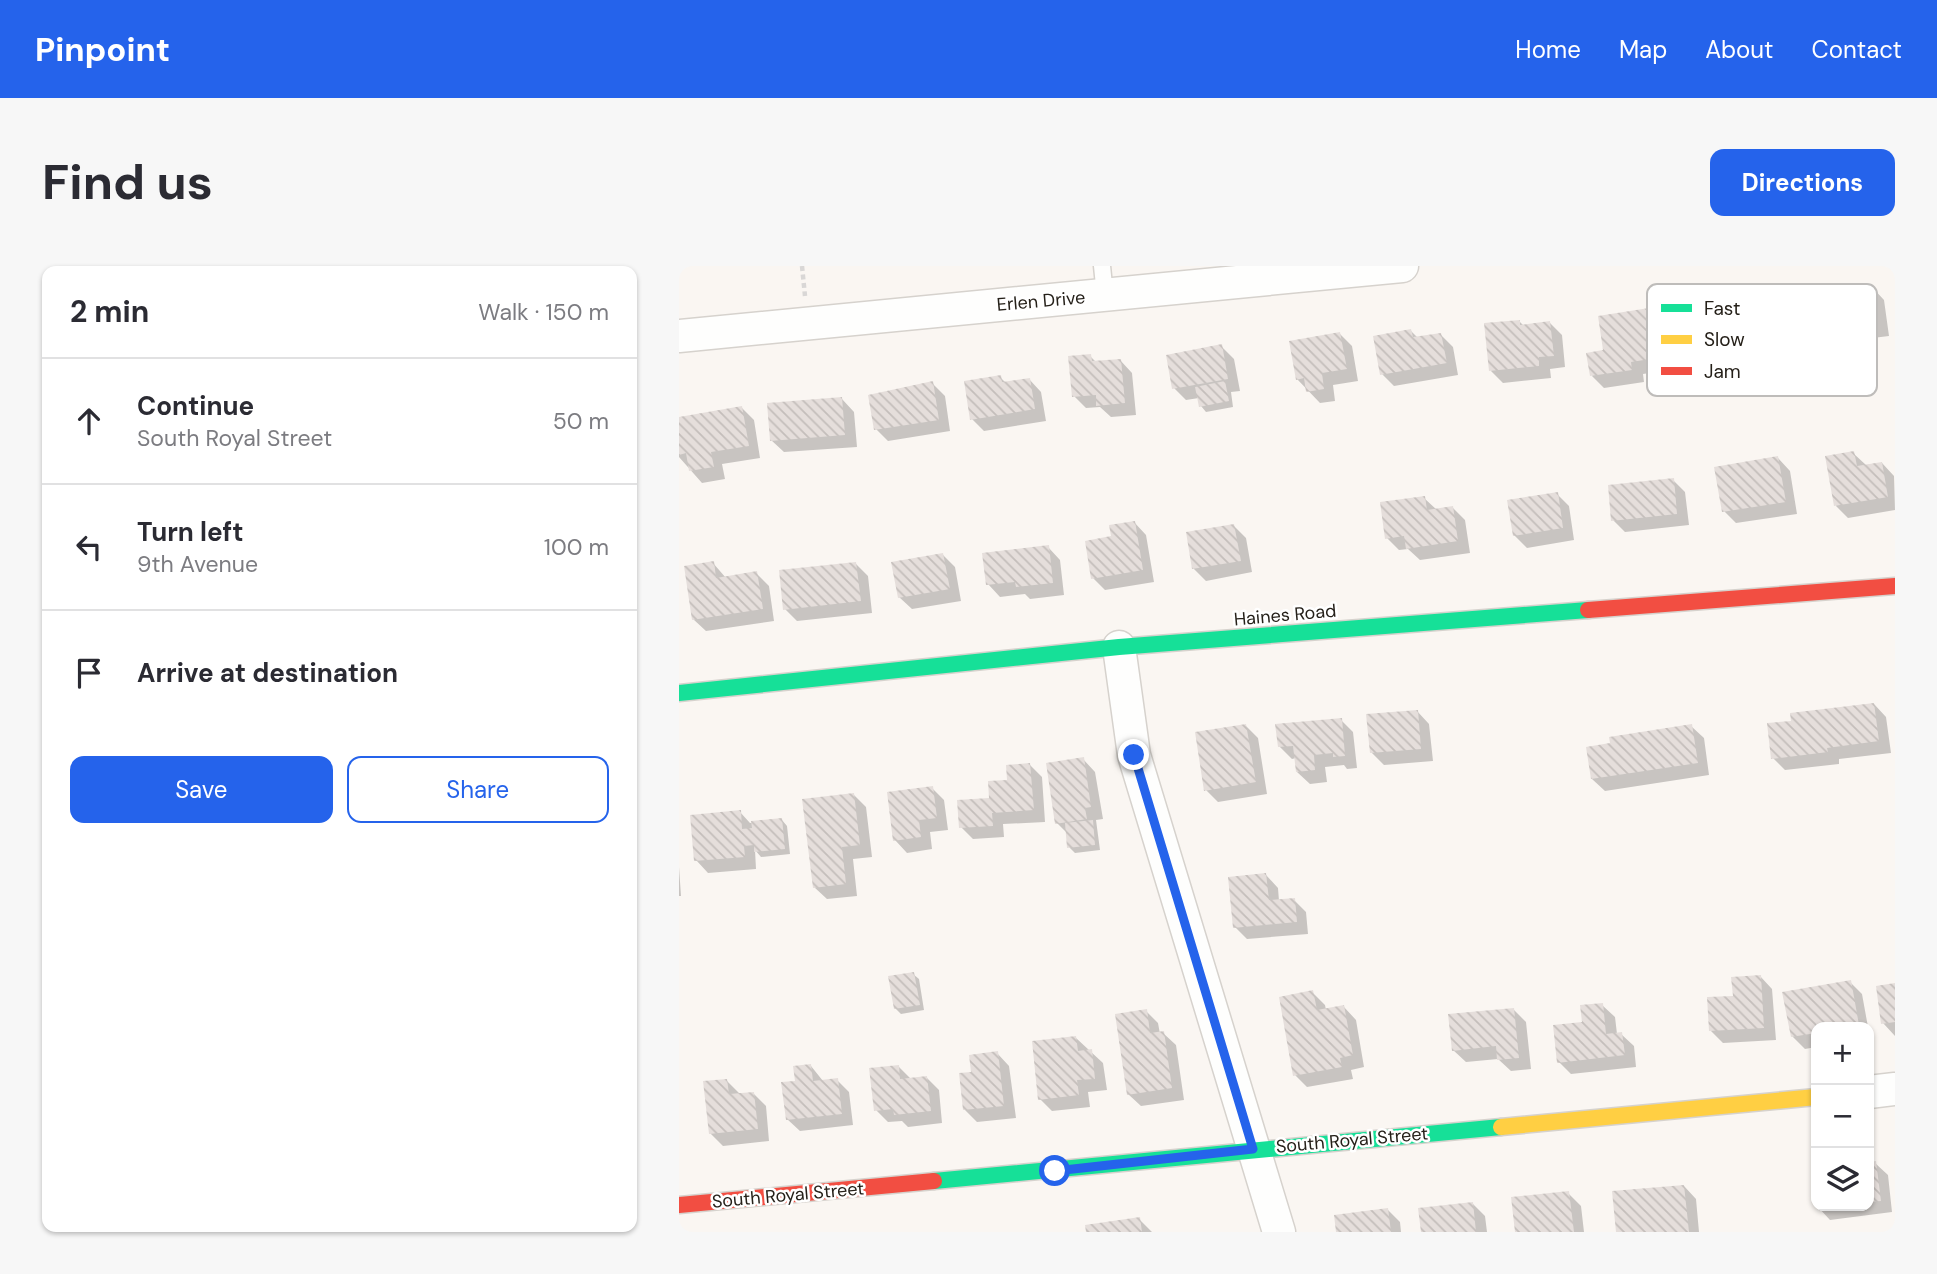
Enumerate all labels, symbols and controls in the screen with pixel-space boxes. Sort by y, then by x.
text: Pinpoint [35,28,170,71]
text: Home [1515,34,1581,65]
text: Map [1619,34,1667,65]
text: About [1705,34,1774,65]
text: Contact [1812,34,1902,65]
button: Directions [1710,149,1895,216]
text: Find us [42,150,213,214]
legend [1647,284,1877,396]
street label: Erlen Drive [996,285,1086,317]
text: 2 min [70,292,149,331]
text: Fast [1704,296,1740,321]
text: Walk · 150 m [478,297,609,327]
text: Slow [1704,327,1745,352]
text: Jam [1704,359,1741,384]
text: Continue [137,389,254,423]
icon: ahead [70,402,108,440]
text: 50 m [553,406,609,436]
text: South Royal Street [137,423,332,453]
text: Turn left [137,515,244,549]
icon: left [70,528,108,566]
text: 100 m [544,532,609,562]
text: 9th Avenue [137,549,258,579]
street label: Haines Road [1233,599,1337,631]
icon: arrive [70,654,108,692]
text: Arrive at destination [137,656,398,690]
route end [1118,739,1149,770]
button: Save [70,756,333,823]
button: Share [347,756,609,823]
map controls [1811,1022,1874,1211]
button: + [1811,1022,1874,1085]
button: − [1811,1085,1874,1148]
street label: South Royal Street [1275,1121,1429,1159]
button: layers [1811,1148,1874,1211]
route start [1039,1155,1070,1186]
street label: South Royal Street [711,1176,865,1214]

